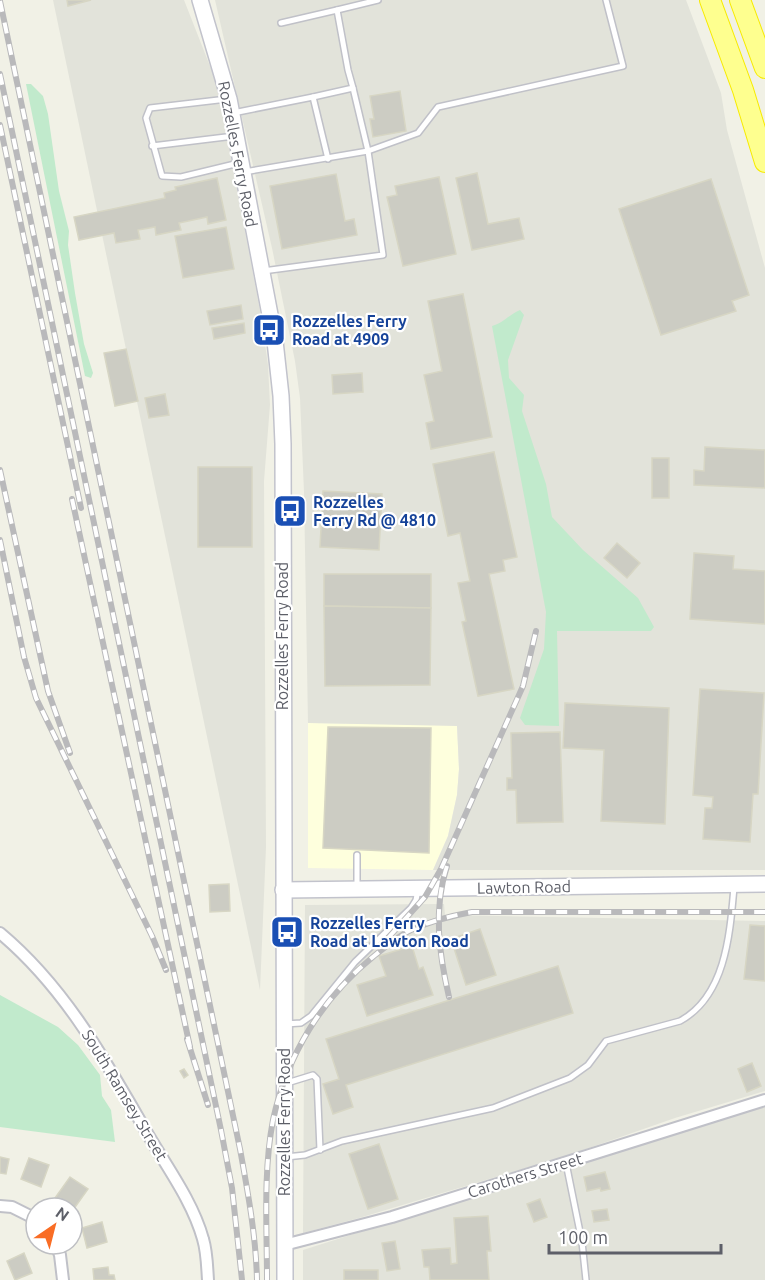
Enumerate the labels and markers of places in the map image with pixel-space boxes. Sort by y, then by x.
bus stop icon: Rozzelles Ferry Road at 4909 [251,312,287,348]
place label: Rozzelles Ferry Road at 4909 [292,312,407,348]
bus stop icon: Rozzelles Ferry Rd @ 4810 [272,493,308,529]
place label: Rozzelles Ferry Rd @ 4810 [313,493,436,529]
bus stop icon: Rozzelles Ferry Road at Lawton Road [269,914,305,950]
place label: Rozzelles Ferry Road at Lawton Road [310,914,469,950]

